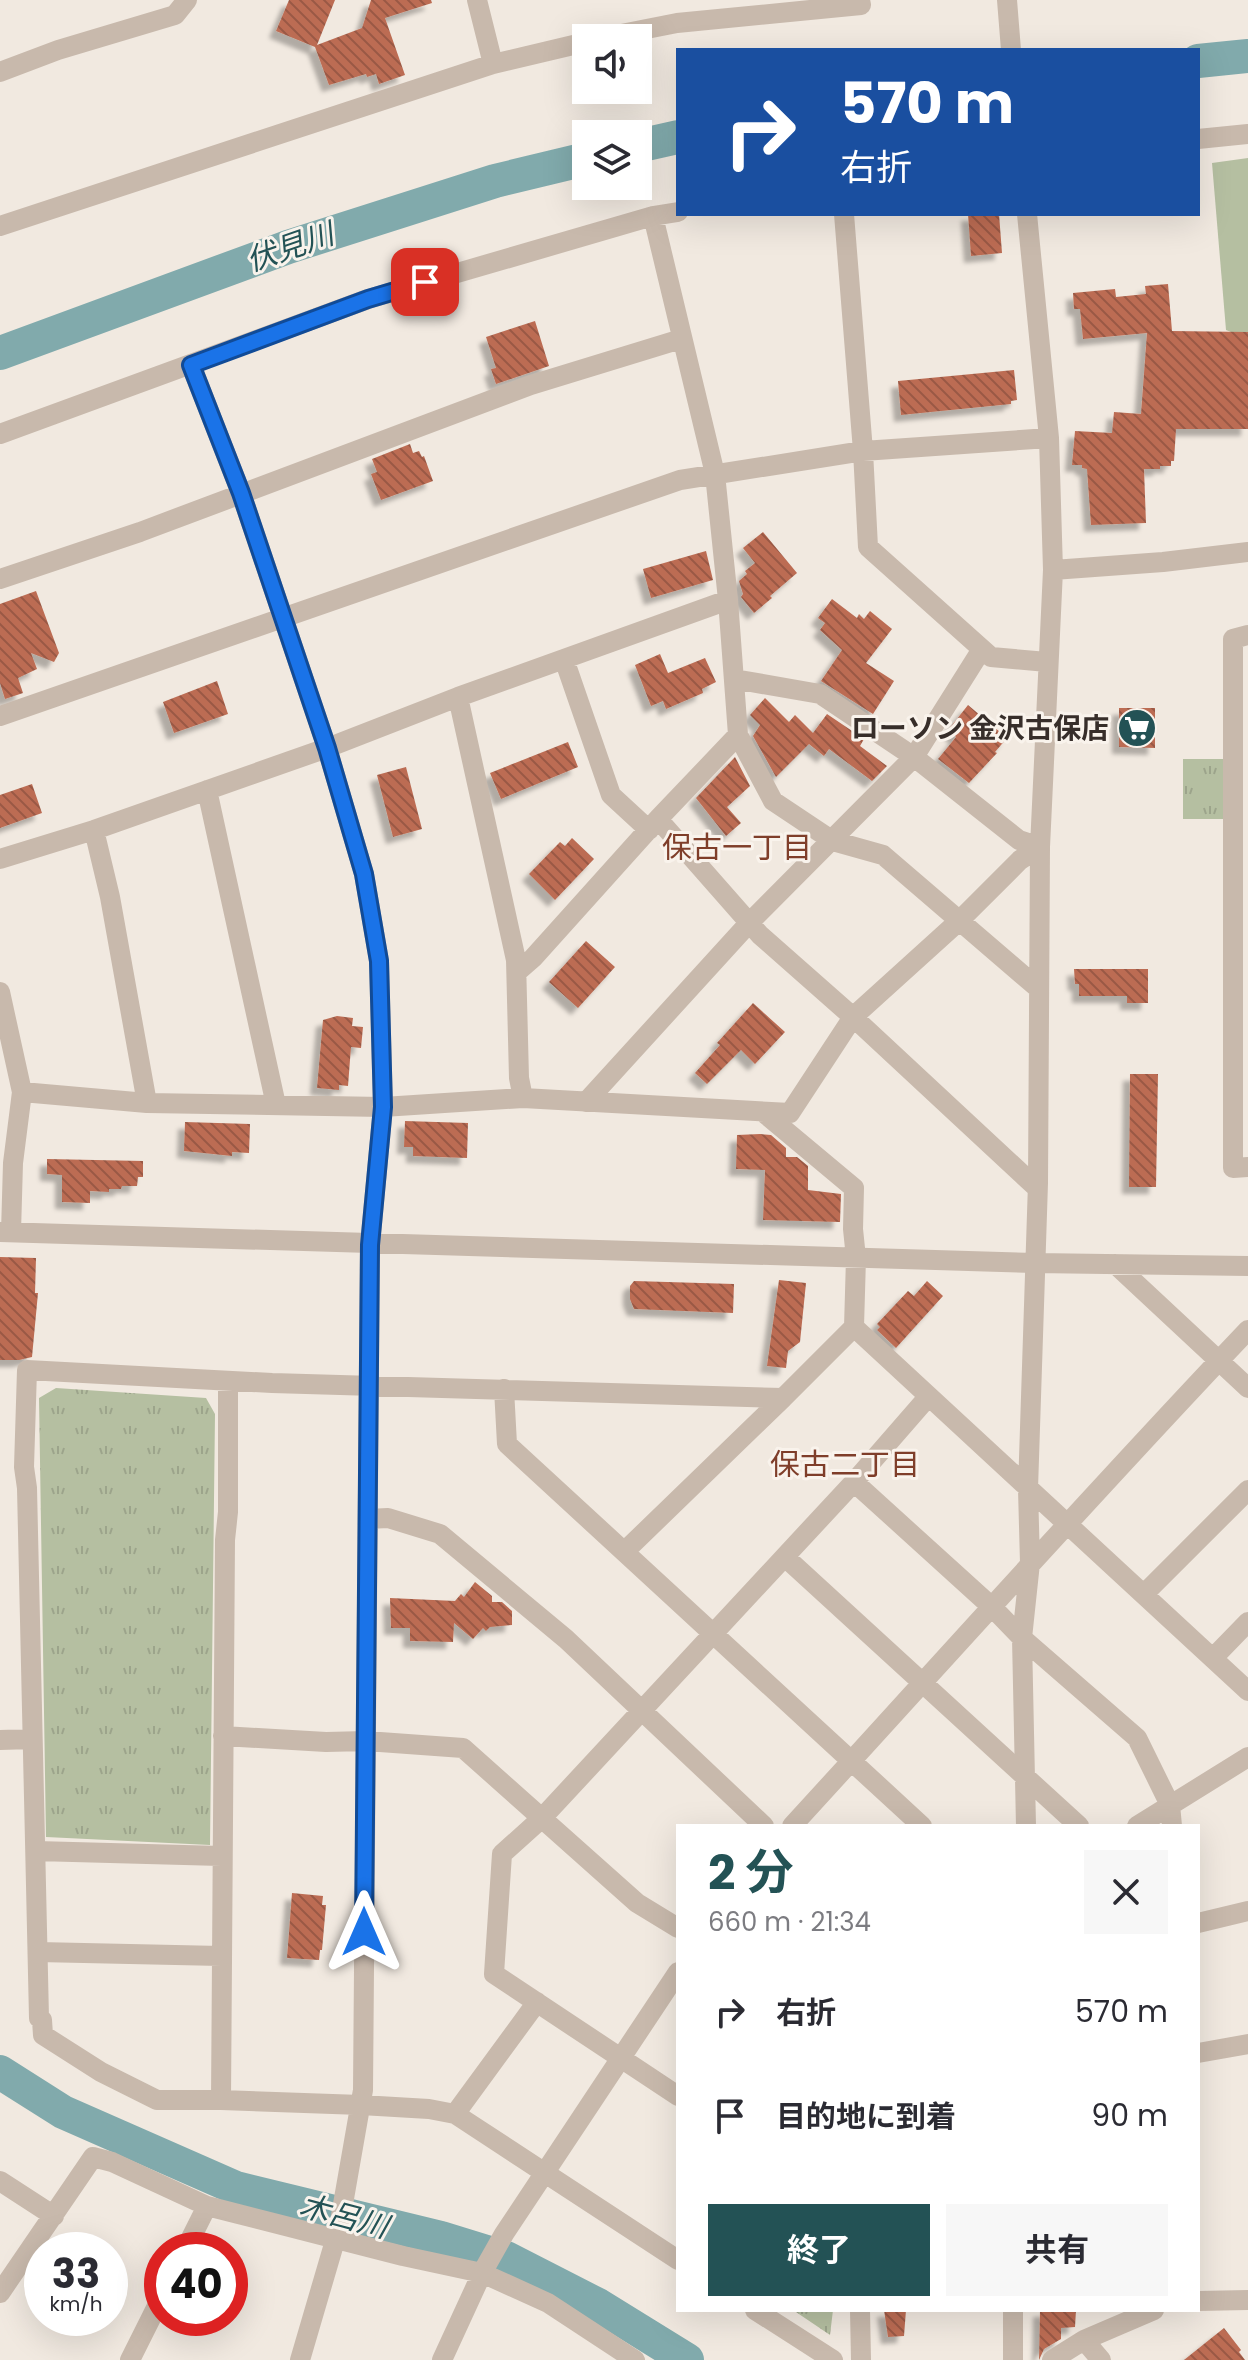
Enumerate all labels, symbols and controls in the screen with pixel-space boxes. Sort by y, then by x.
map controls [572,24,652,200]
button: sound [572,24,652,104]
text: 570 m [840,64,1014,143]
icon: right [708,80,812,184]
button: layers [572,120,652,200]
text: 右折 [840,142,912,193]
water label: 伏見川 [240,211,342,282]
pin [391,248,459,316]
icon: arrive [403,260,447,304]
supermarket icon: ローソン 金沢古保店 [1116,707,1158,749]
place label: ローソン 金沢古保店 [851,709,1109,748]
district label: 保古一丁目 [662,826,812,869]
district label: 保古二丁目 [770,1443,920,1486]
text: 2 分 [708,1839,794,1906]
button: close [1084,1850,1168,1934]
position arrow [322,1890,406,1974]
text: 660 m · 21:34 [708,1904,871,1940]
icon: right [708,1990,752,2034]
text: 570 m [1075,1990,1168,2033]
text: 右折 [776,1991,836,2034]
icon: arrive [708,2094,752,2138]
text: 90 m [1091,2094,1168,2137]
text: 目的地に到着 [776,2095,956,2138]
water label: 木呂川 [295,2184,396,2249]
button: 終了 [708,2204,930,2296]
button: 共有 [946,2204,1168,2296]
speed limit sign: 40 [144,2232,248,2336]
text: 33 [52,2246,100,2302]
text: km/h [49,2290,103,2318]

